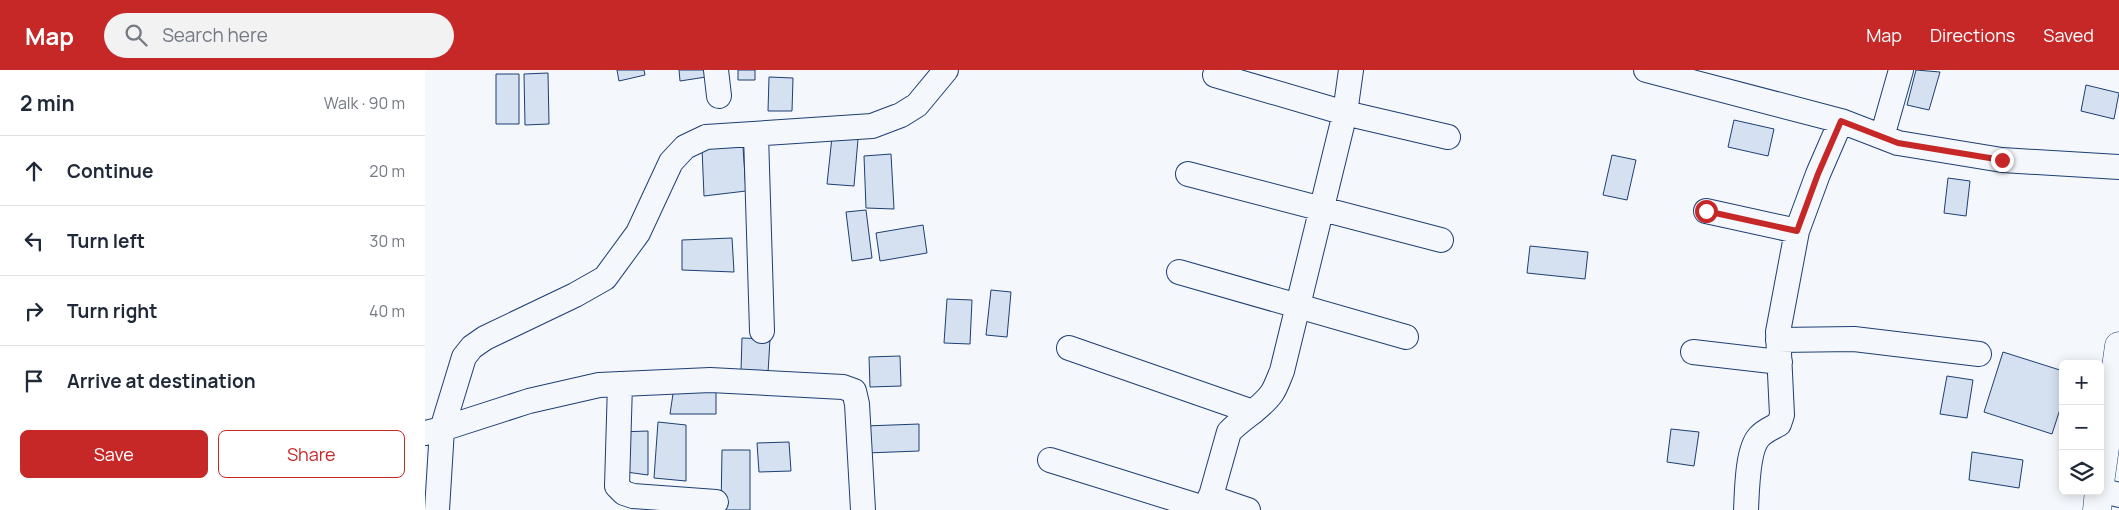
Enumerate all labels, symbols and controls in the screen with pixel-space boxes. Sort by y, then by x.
search box [104,13,454,58]
text: Map [25,19,74,52]
icon: search [122,21,150,49]
text: Search here [162,22,268,48]
text: Map [1866,23,1902,47]
text: Directions [1930,23,2015,47]
text: Saved [2043,23,2094,47]
text: 2 min [20,89,75,117]
text: Walk · 90 m [324,92,405,114]
route end [1991,149,2014,172]
icon: ahead [20,157,48,185]
text: Continue [67,158,153,184]
text: 20 m [369,160,405,182]
route start [1695,200,1718,223]
icon: left [20,227,48,255]
text: Turn left [67,228,145,254]
text: 30 m [370,230,405,252]
icon: right [20,297,48,325]
text: Turn right [67,298,157,324]
text: 40 m [369,300,405,322]
map controls [2059,360,2104,495]
button: + [2059,360,2104,405]
icon: arrive [20,367,48,395]
text: Arrive at destination [67,368,256,394]
button: − [2059,405,2104,450]
button: Save [20,430,208,478]
button: Share [218,430,405,478]
button: layers [2059,450,2104,495]

